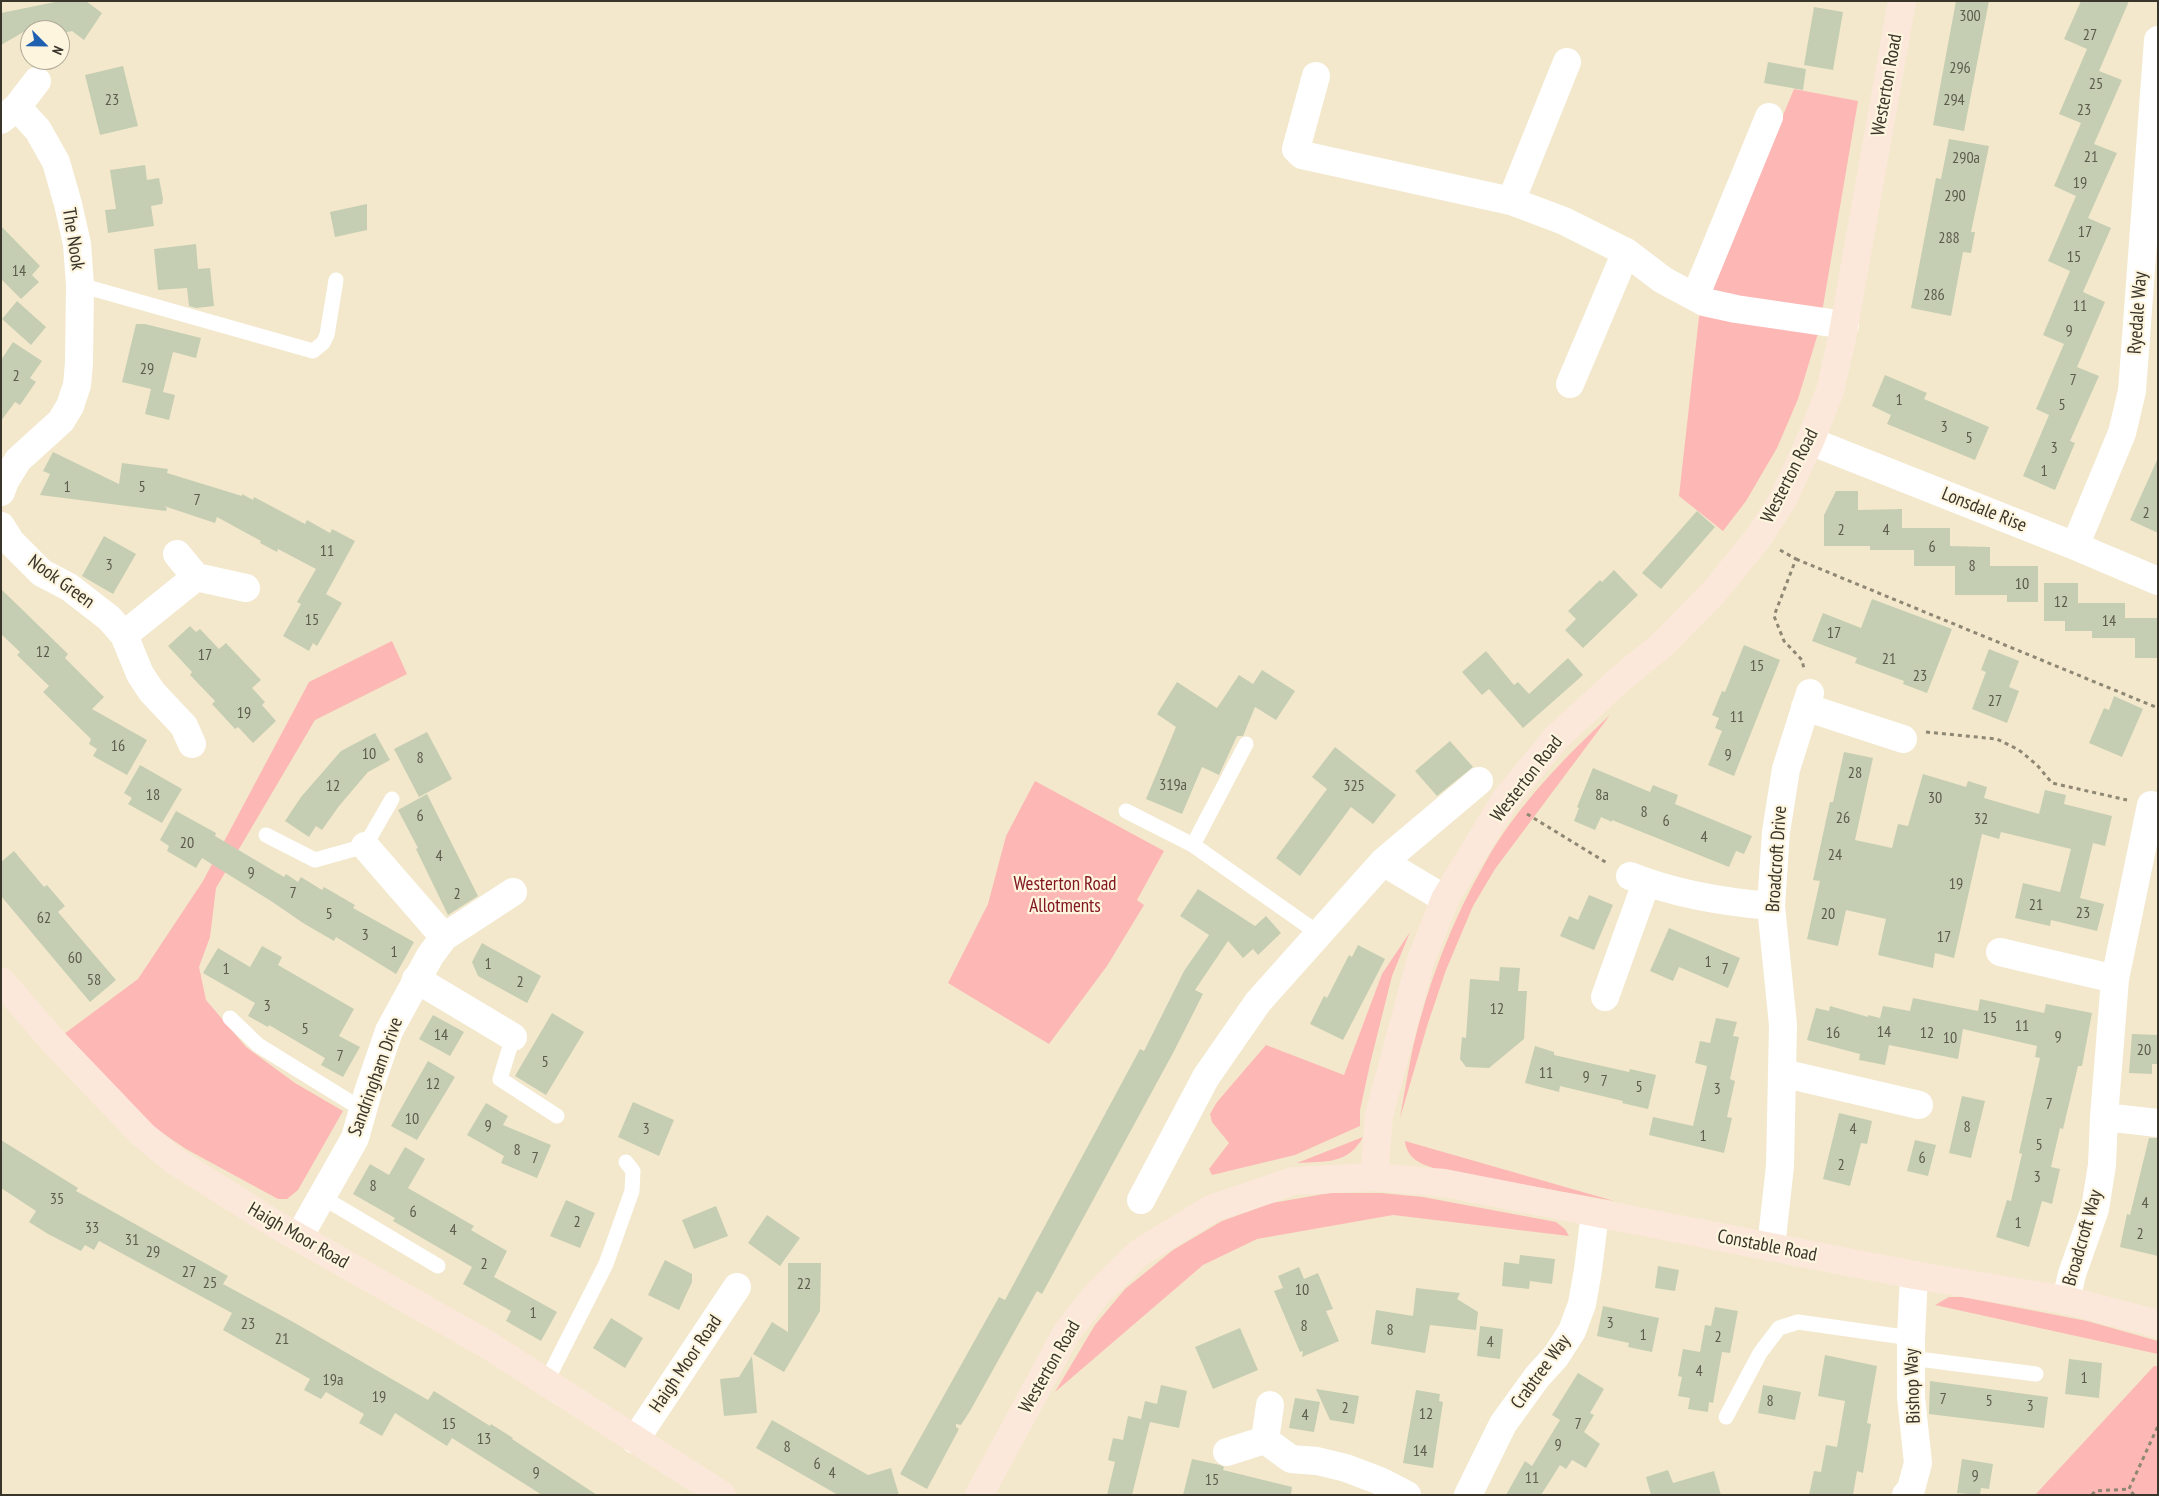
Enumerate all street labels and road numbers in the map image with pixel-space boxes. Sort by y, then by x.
street label: Westerton Road [1867,32,1907,138]
street label: The Nook [57,206,89,272]
street label: Ryedale Way [2124,271,2152,355]
street label: Westerton Road [1756,425,1824,527]
street label: Lonsdale Rise [1938,483,2030,537]
street label: Nook Green [23,550,99,614]
street label: Westerton Road [1486,731,1568,827]
street label: Broadcroft Drive [1762,805,1792,913]
street label: Sandringham Drive [344,1014,408,1140]
street label: Broadcroft Way [2058,1187,2108,1289]
street label: Haigh Moor Road [244,1198,352,1274]
street label: Constable Road [1715,1225,1819,1267]
street label: Haigh Moor Road [645,1311,727,1417]
street label: Westerton Road [1014,1317,1086,1417]
street label: Crabtree Way [1506,1330,1576,1414]
street label: Bishop Way [1900,1348,1926,1424]

